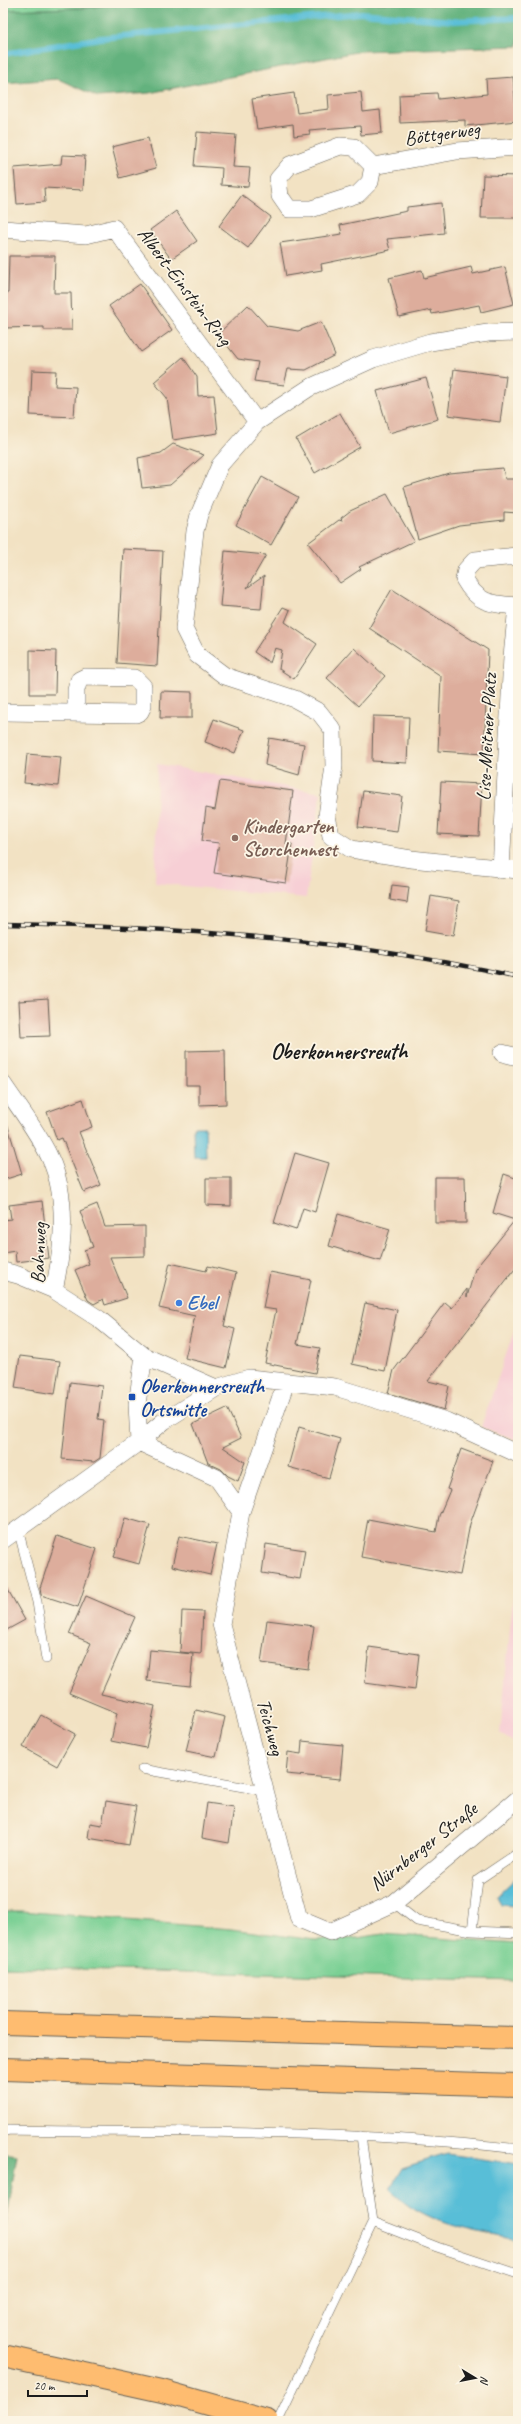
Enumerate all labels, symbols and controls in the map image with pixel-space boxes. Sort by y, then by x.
street label: Böttgerweg [403,116,483,151]
street label: Albert-Einstein-Ring [132,222,238,352]
street label: Lise-Meitner-Platz [471,671,502,801]
place label: Kindergarten Storchennest [243,814,339,862]
marker: Kindergarten Storchennest [230,833,240,843]
district label: Oberkonnersreuth [271,1038,409,1066]
street label: Bahnweg [25,1221,52,1284]
place label: Ebel [187,1291,220,1316]
marker: Ebel [174,1298,184,1308]
place label: Oberkonnersreuth Ortsmitte [140,1374,266,1422]
marker: Oberkonnersreuth Ortsmitte [127,1392,137,1402]
street label: Teichweg [251,1696,290,1759]
street label: Nürnberger Straße [364,1796,483,1896]
north arrow [455,2358,495,2398]
scale bar [28,2372,87,2398]
text: N [477,2375,492,2386]
text: 20 m [34,2378,56,2394]

